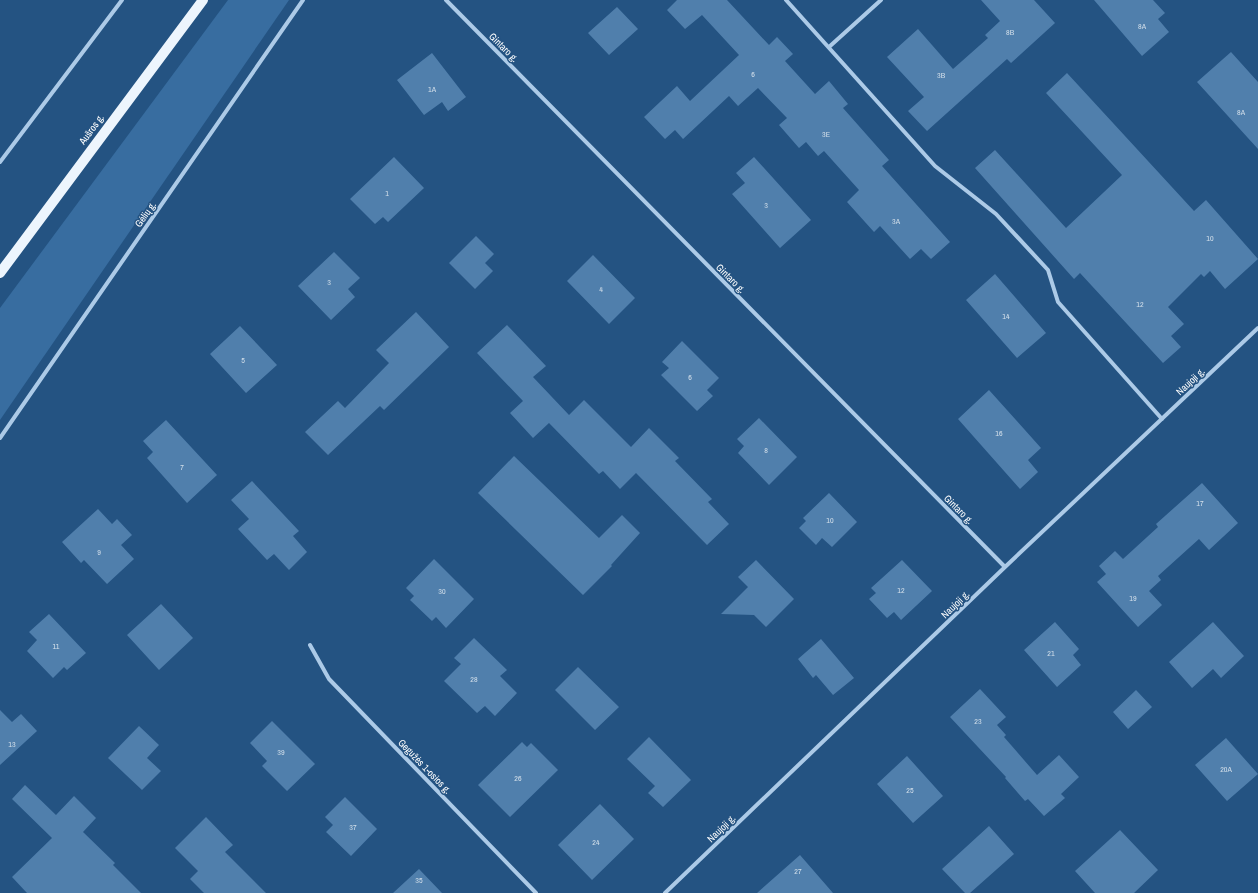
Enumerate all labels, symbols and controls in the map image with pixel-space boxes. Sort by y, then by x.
house number: 8A [1138,21,1147,31]
house number: 8B [1006,27,1015,37]
street label: Gintaro g. [486,30,521,65]
house number: 6 [751,69,755,79]
house number: 3B [937,70,946,80]
house number: 1A [428,84,437,94]
house number: 8A [1237,107,1246,117]
street label: Aušros g. [75,111,107,148]
house number: 3E [822,129,830,139]
house number: 1 [385,188,389,198]
street label: Gėlių g. [132,199,159,230]
house number: 3 [764,200,768,210]
house number: 3A [892,216,901,226]
house number: 10 [1206,233,1214,243]
street label: Gintaro g. [713,261,748,296]
house number: 3 [327,277,331,287]
house number: 4 [599,284,603,294]
house number: 12 [1136,299,1144,309]
house number: 14 [1002,311,1010,321]
house number: 5 [241,355,245,365]
street label: Naujoji g. [1173,365,1207,398]
house number: 6 [688,372,692,382]
house number: 16 [995,428,1003,438]
house number: 8 [764,445,768,455]
house number: 7 [180,462,184,472]
street label: Gintaro g. [941,492,976,527]
house number: 17 [1196,498,1204,508]
house number: 10 [826,515,834,525]
house number: 9 [97,547,101,557]
house number: 12 [897,585,905,595]
house number: 30 [438,586,446,596]
street label: Naujoji g. [938,588,972,621]
house number: 19 [1129,593,1137,603]
house number: 11 [53,641,60,651]
house number: 21 [1047,648,1055,658]
house number: 28 [470,674,478,684]
house number: 23 [974,716,982,726]
street label: Gegužės 1-osios g. [395,736,454,796]
house number: 13 [8,739,16,749]
house number: 39 [277,747,285,757]
house number: 20A [1220,764,1232,774]
house number: 26 [514,773,522,783]
house number: 25 [906,785,914,795]
street label: Naujoji g. [704,812,738,845]
house number: 37 [349,822,357,832]
house number: 24 [592,837,600,847]
house number: 27 [794,866,802,876]
house number: 35 [415,875,423,885]

